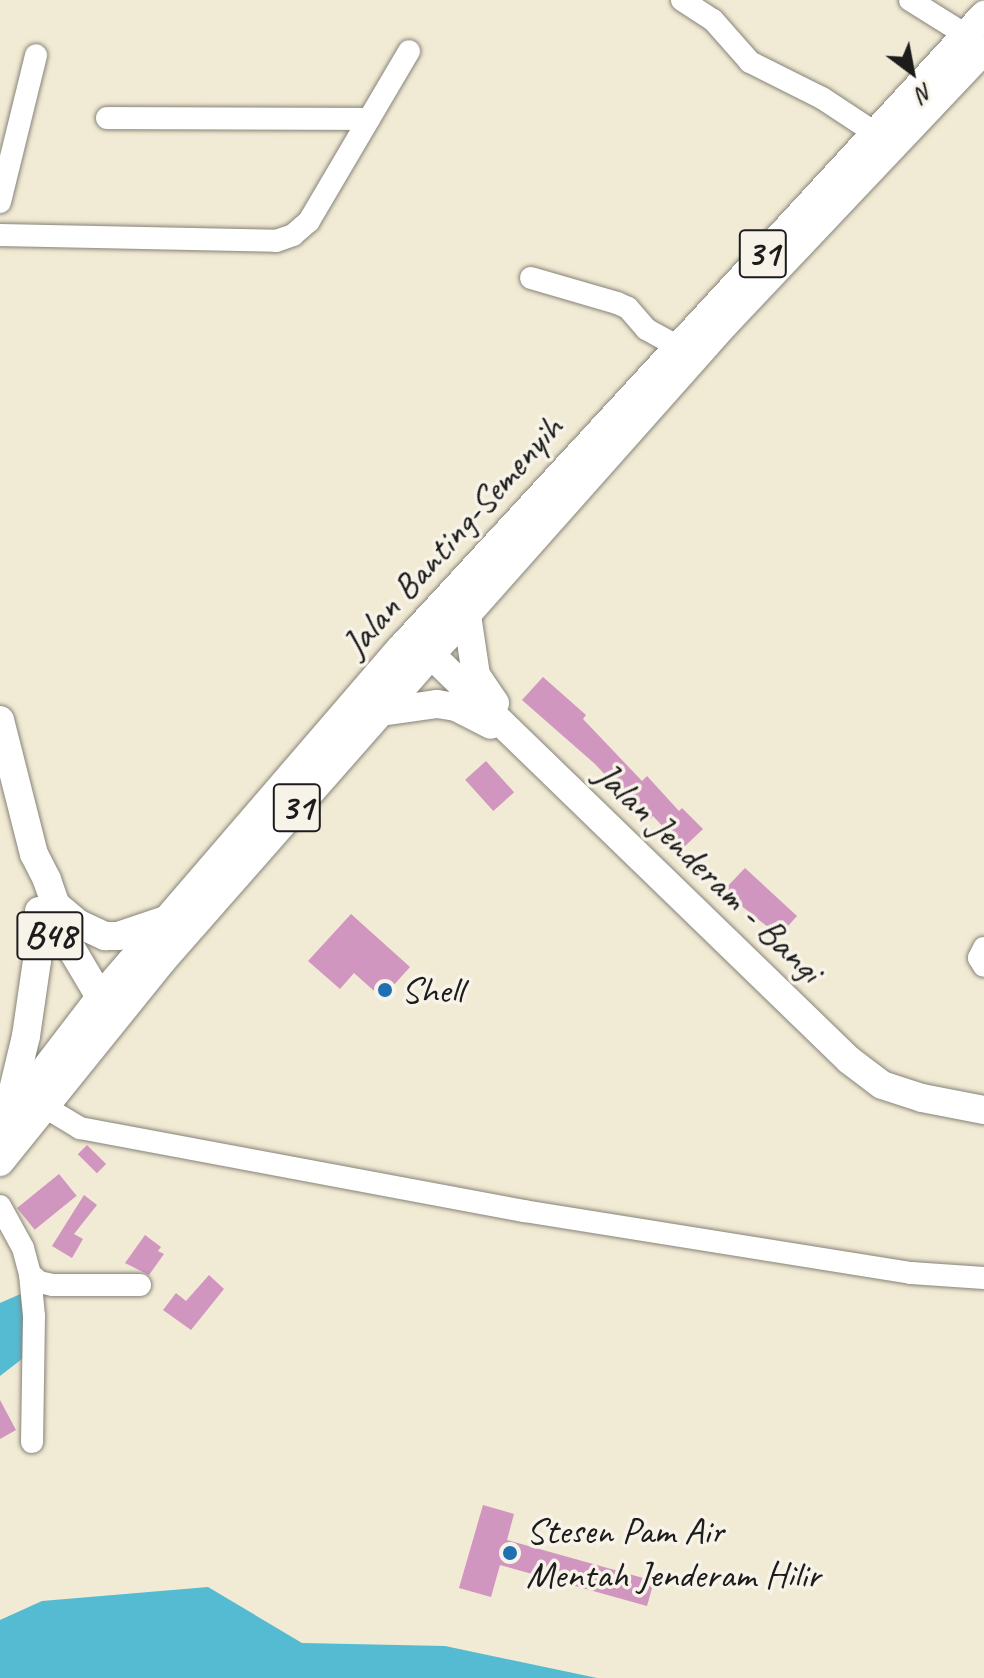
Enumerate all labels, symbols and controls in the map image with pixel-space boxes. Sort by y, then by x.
north arrow [872,32,952,112]
text: N [912,77,938,108]
road number: 31 [737,222,789,286]
street label: Jalan Banting-Semenyih [331,405,573,667]
street label: Jalan Jenderam - Bangi [586,752,832,992]
road number: 31 [271,776,323,840]
road number: B48 [16,904,84,968]
place label: Shell [401,967,463,1013]
marker: Shell [376,981,394,999]
place label: Stesen Pam Air Mentah Jenderam Hilir [526,1508,821,1598]
marker: Stesen Pam Air Mentah Jenderam Hilir [501,1544,519,1562]

